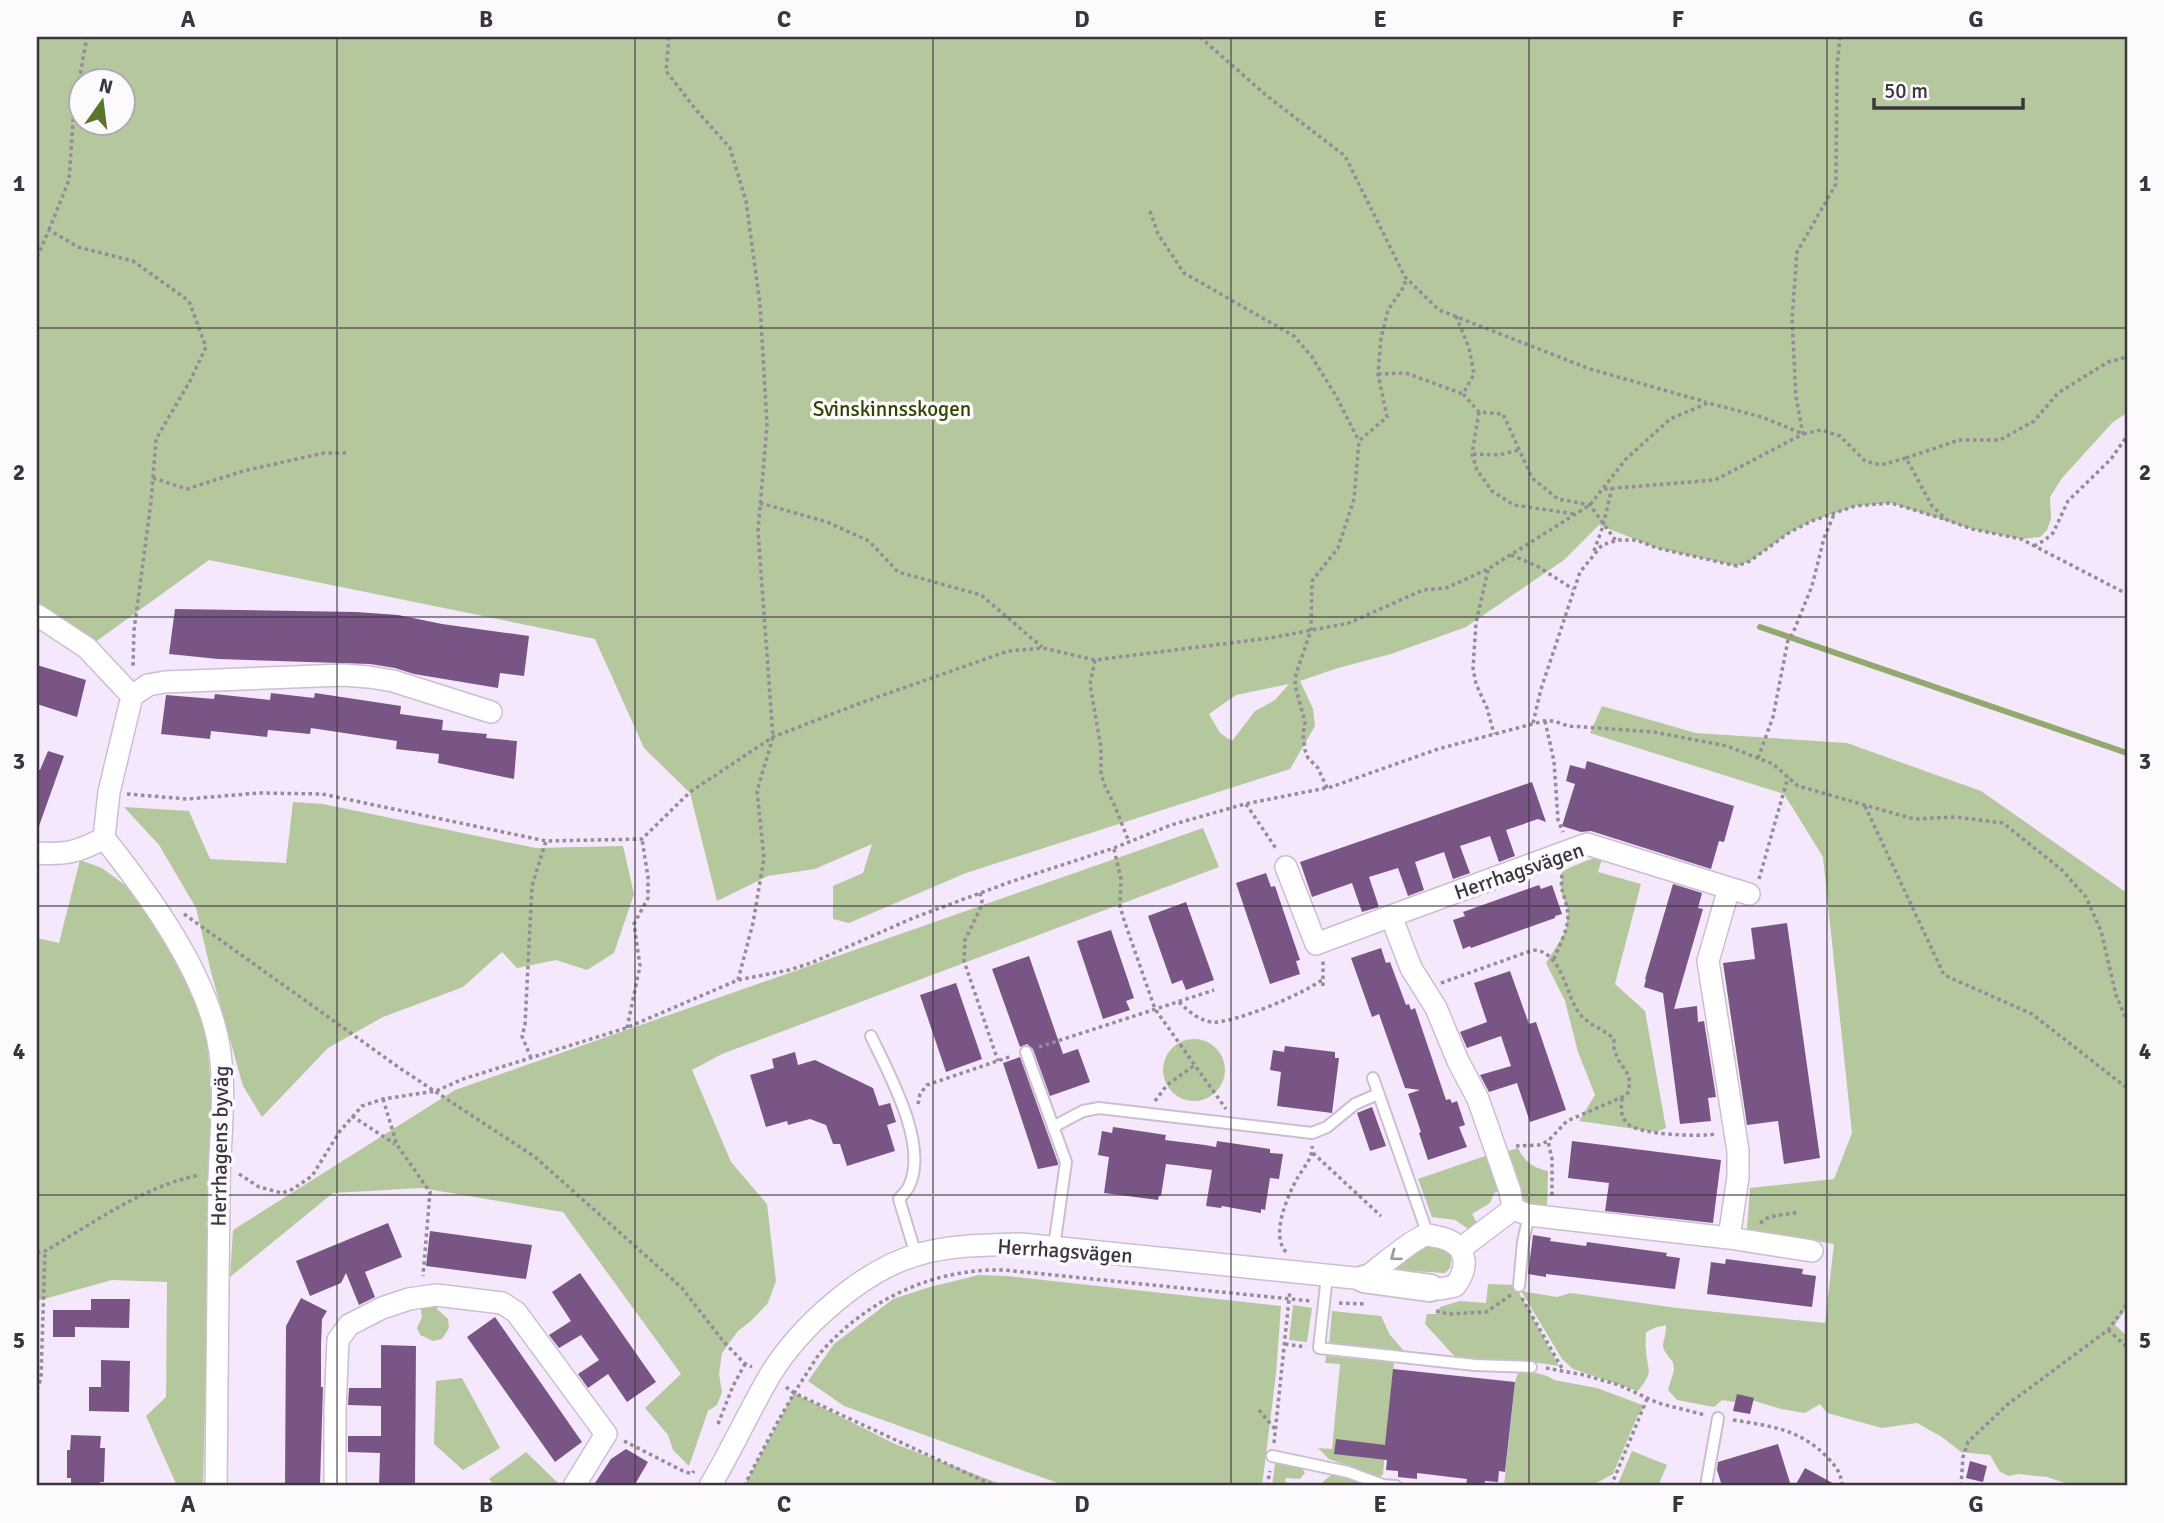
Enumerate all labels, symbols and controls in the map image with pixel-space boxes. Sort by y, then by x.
text: A [181,5,196,34]
text: B [479,5,493,34]
text: C [777,5,791,34]
text: D [1074,5,1090,34]
text: E [1373,5,1387,34]
text: F [1672,5,1684,34]
text: G [1968,5,1984,34]
north arrow [66,66,136,136]
scale bar [1874,66,2022,110]
text: N [97,73,115,100]
text: 50 m [1884,78,1928,104]
text: 1 [13,169,25,198]
text: 1 [2139,169,2151,198]
park label: Svinskinnsskogen [813,396,971,422]
text: 2 [13,458,25,487]
text: 2 [2139,458,2151,487]
text: 3 [13,747,25,776]
text: 3 [2139,747,2151,776]
street label: Herrhagsvägen [1451,837,1587,905]
text: 4 [13,1037,25,1066]
text: 4 [2139,1037,2151,1066]
street label: Herrhagens byväg [206,1065,234,1227]
street label: Herrhagsvägen [996,1233,1134,1269]
one-way arrow [1390,1248,1402,1261]
text: 5 [13,1326,25,1355]
text: 5 [2139,1326,2151,1355]
text: A [181,1490,196,1519]
text: B [479,1490,493,1519]
text: C [777,1490,791,1519]
text: D [1074,1490,1090,1519]
text: E [1373,1490,1387,1519]
text: F [1672,1490,1684,1519]
text: G [1968,1490,1984,1519]

